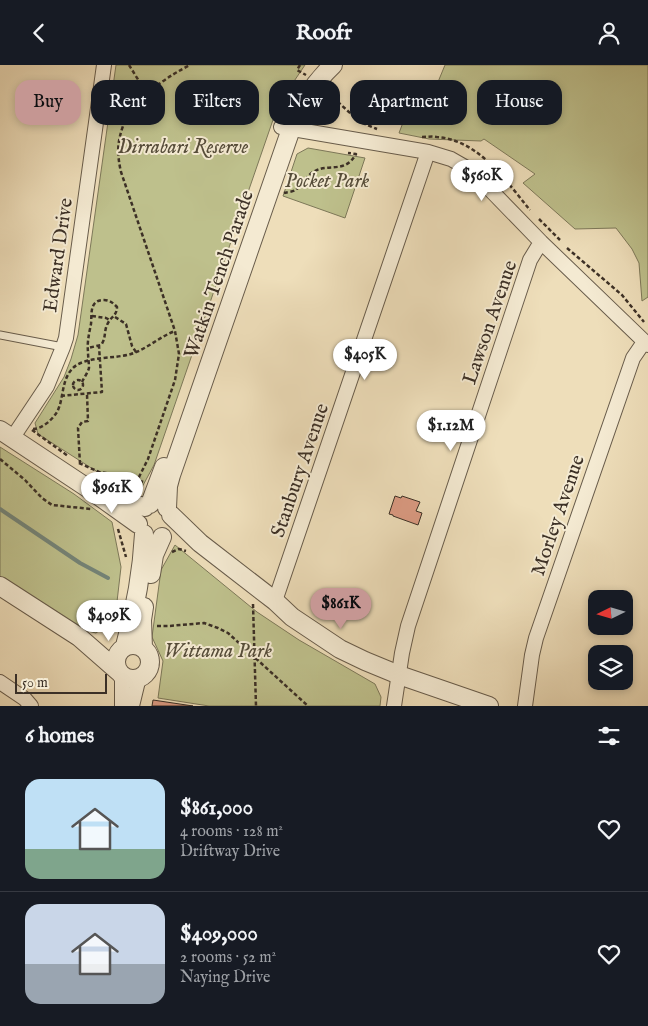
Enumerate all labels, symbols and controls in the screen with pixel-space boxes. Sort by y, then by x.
icon: back [25,19,53,47]
text: Roofr [296,19,352,47]
icon: person [595,19,623,47]
chip: Buy [15,80,81,125]
chip: Rent [91,80,165,125]
chip: Filters [175,80,259,125]
chip: New [269,80,340,125]
chip: Apartment [350,80,467,125]
chip: House [477,80,562,125]
park label: Dirrabari Reserve [118,135,249,160]
pin: $560K [447,159,517,202]
text: $560K [462,166,502,186]
park label: Pocket Park [285,169,369,194]
street label: Watkin Tench Parade [179,187,260,362]
street label: Edward Drive [38,196,79,314]
street label: Lawson Avenue [458,257,523,388]
pin: $405K [330,339,400,381]
text: $405K [344,345,386,365]
street label: Stanbury Avenue [266,400,335,541]
pin: $1.12M [410,409,492,452]
text: $1.12M [428,416,474,436]
street label: Morley Avenue [526,452,591,579]
pin: $961K [77,471,147,514]
text: $961K [92,478,132,498]
pin: $861K [306,587,376,630]
north arrow [588,590,632,635]
map controls [588,590,633,690]
text: $861K [321,594,361,614]
pin: $409K [74,599,144,642]
text: $409K [87,606,131,626]
park label: Wittama Park [164,639,272,664]
button: layers [588,645,633,690]
scale bar [15,671,108,694]
text: 50 m [22,674,48,692]
icon: filters [595,722,623,750]
text: 6 homes [25,723,94,750]
text: $861,000 [180,795,253,822]
icon: home [65,799,125,859]
icon: heart [595,815,623,843]
text: 4 rooms · 128 m² [180,822,283,842]
text: Driftway Drive [180,842,280,862]
text: $409,000 [180,921,258,948]
icon: home [65,924,125,984]
icon: heart [595,940,623,968]
text: 2 rooms · 52 m² [180,948,276,968]
text: Naying Drive [180,968,270,988]

